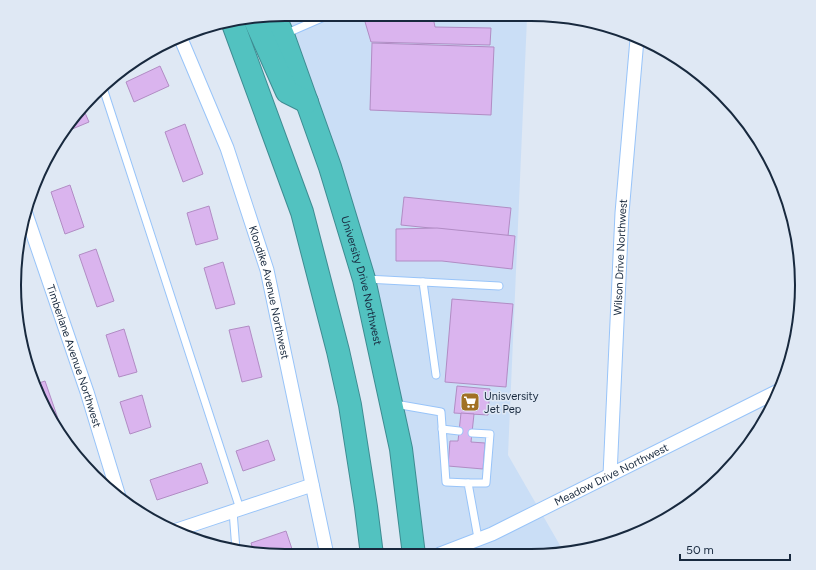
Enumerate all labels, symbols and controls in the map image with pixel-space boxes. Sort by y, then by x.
street label: Wilson Drive Northwest [611,198,630,316]
street label: University Drive Northwest [338,214,384,346]
street label: Klondike Avenue Northwest [246,224,292,360]
street label: Timberlane Avenue Northwest [44,283,103,429]
place label: Unisversity Jet Pep [484,390,539,416]
supermarket icon: Unisversity Jet Pep [459,391,481,413]
street label: Meadow Drive Northwest [552,441,671,509]
scale bar [680,536,790,562]
text: 50 m [686,543,714,557]

